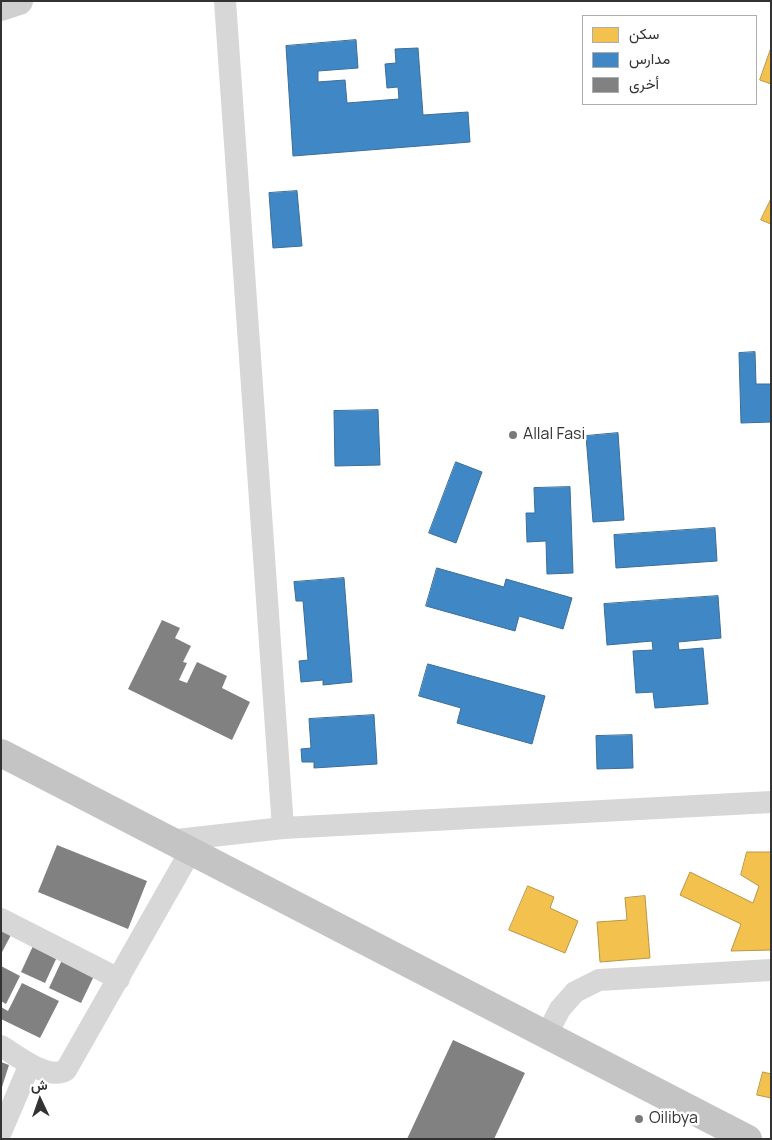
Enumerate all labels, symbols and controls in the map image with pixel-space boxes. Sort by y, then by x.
legend [582,15,757,105]
text: سكن [629,23,659,44]
text: مدارس [629,48,670,69]
text: أخرى [629,73,659,94]
place label: Allal Fasi [523,425,585,445]
marker: Allal Fasi [507,429,519,441]
north arrow [15,1075,65,1125]
text: ش [30,1075,48,1094]
place label: Oilibya [649,1109,698,1129]
marker: Oilibya [633,1113,645,1125]

